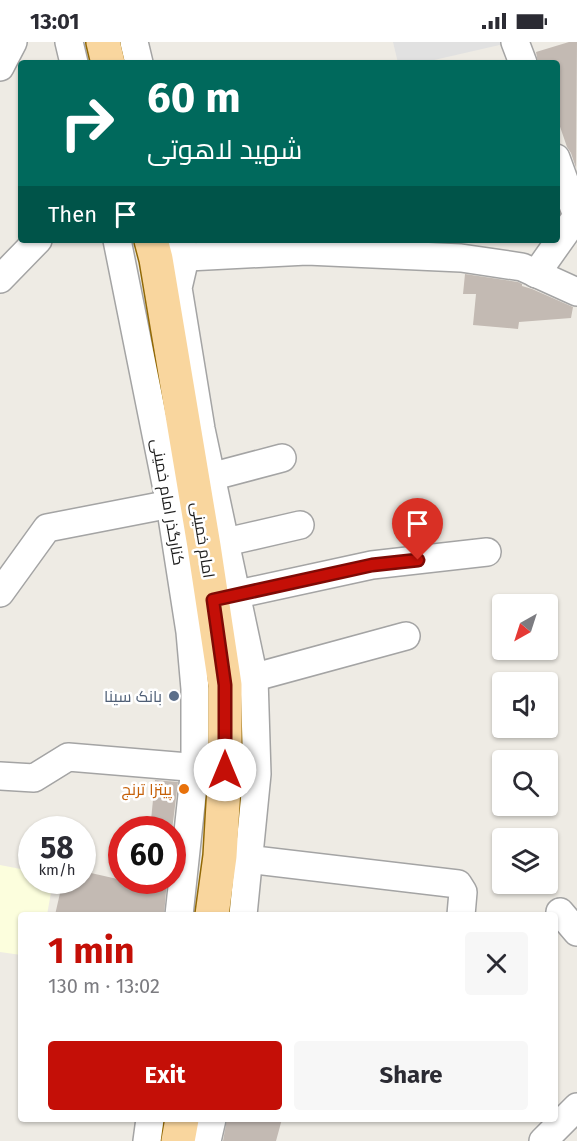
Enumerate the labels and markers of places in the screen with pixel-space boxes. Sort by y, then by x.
pin [392,498,443,560]
place label: بانک سینا [104,687,162,706]
marker: بانک سینا [167,689,181,703]
place label: پیتزا ترنج [122,780,173,801]
marker: پیتزا ترنج [177,782,191,796]

